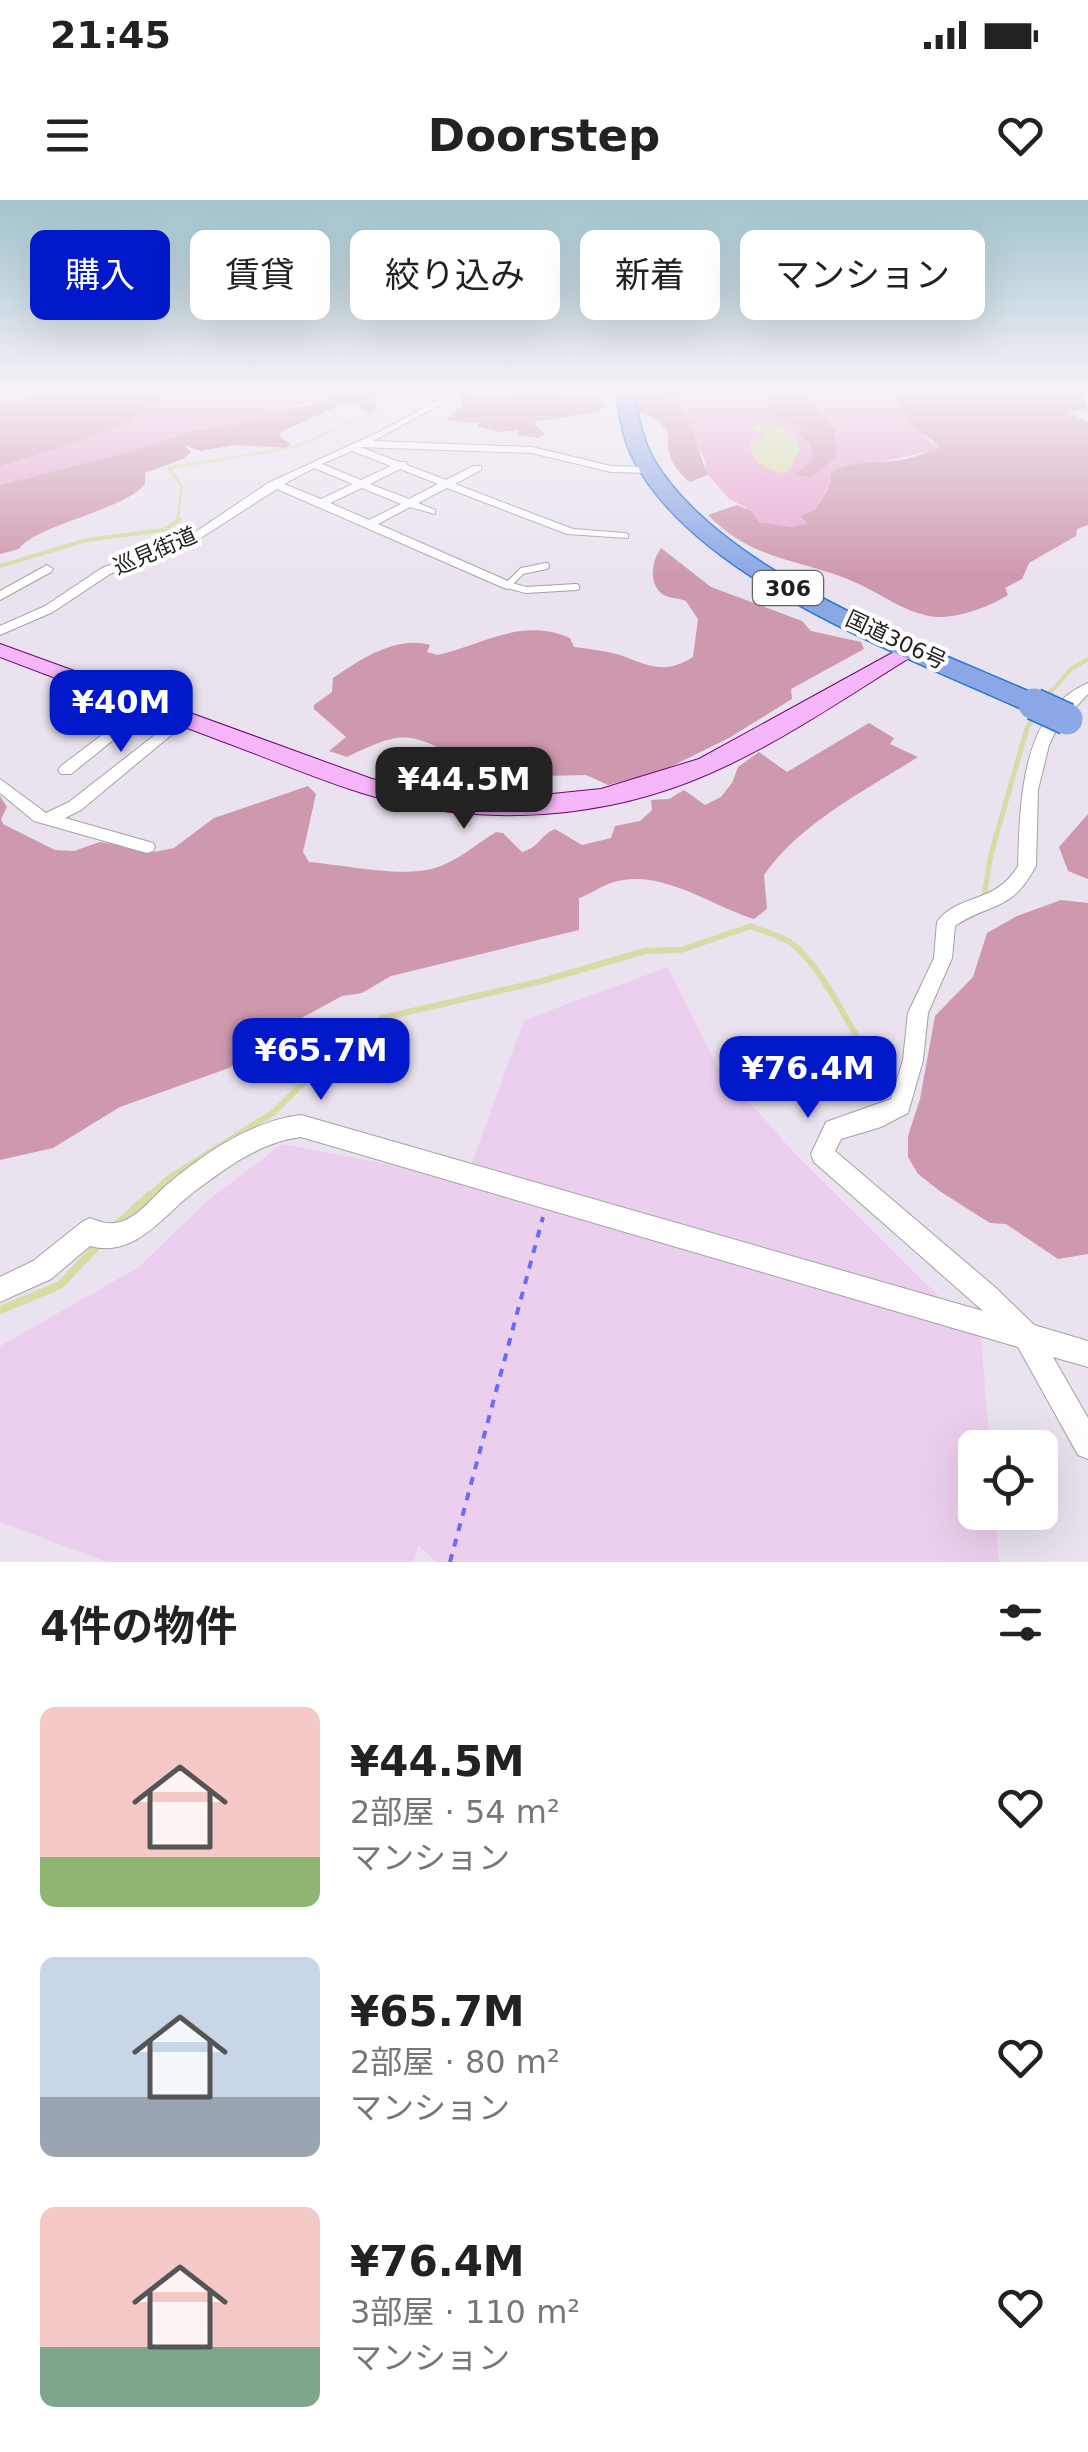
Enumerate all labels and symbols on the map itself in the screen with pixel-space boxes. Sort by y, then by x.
street label: 巡見街道 [110,522,200,580]
road number: 306 [753,571,823,605]
street label: 国道306号 [842,606,950,674]
pin: ¥40M [62,670,180,755]
pin: ¥44.5M [383,747,545,832]
pin: ¥65.7M [240,1018,402,1103]
pin: ¥76.4M [727,1036,889,1121]

